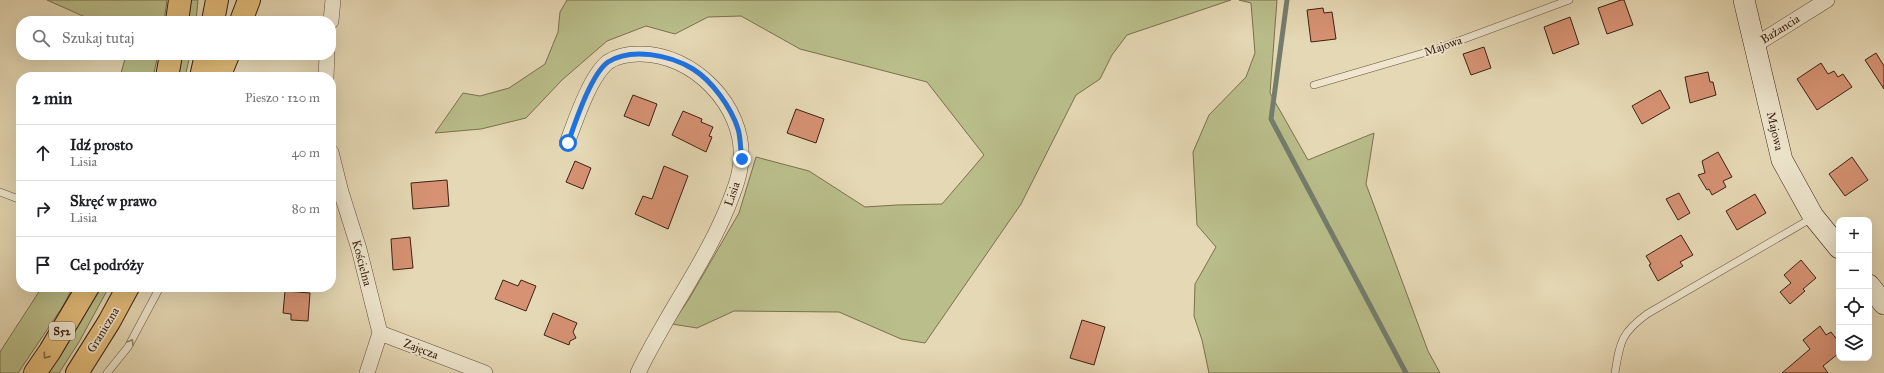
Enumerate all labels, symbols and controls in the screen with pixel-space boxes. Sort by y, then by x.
street label: Bażancia [1758,11,1803,46]
search box [16,16,336,60]
icon: search [30,27,52,49]
text: Szukaj tutaj [62,29,134,47]
street label: Majowa [1422,33,1465,59]
text: 2 min [32,88,72,109]
text: Pieszo · 120 m [245,90,320,106]
street label: Majowa [1764,110,1786,153]
route start [559,134,577,152]
text: Idź prosto [70,136,133,154]
icon: ahead [32,142,54,164]
text: 40 m [291,145,320,161]
route end [733,150,751,168]
text: Lisia [70,154,97,170]
street label: Lisia [721,179,743,208]
text: Skręć w prawo [70,192,157,210]
icon: right [32,198,54,220]
text: 80 m [292,201,320,217]
text: Lisia [70,210,97,226]
map controls [1836,217,1872,361]
button: + [1836,217,1872,253]
street label: Kościelna [349,238,375,288]
button: − [1836,253,1872,289]
icon: arrive [32,254,54,276]
text: Cel podróży [70,256,144,274]
button: locate [1836,289,1872,325]
street label: Graniczna [84,304,122,355]
road number: S52 [49,322,75,340]
button: layers [1836,325,1872,361]
street label: Zajęcza [402,336,441,362]
one-way arrow [126,339,134,346]
one-way arrow [44,352,51,359]

